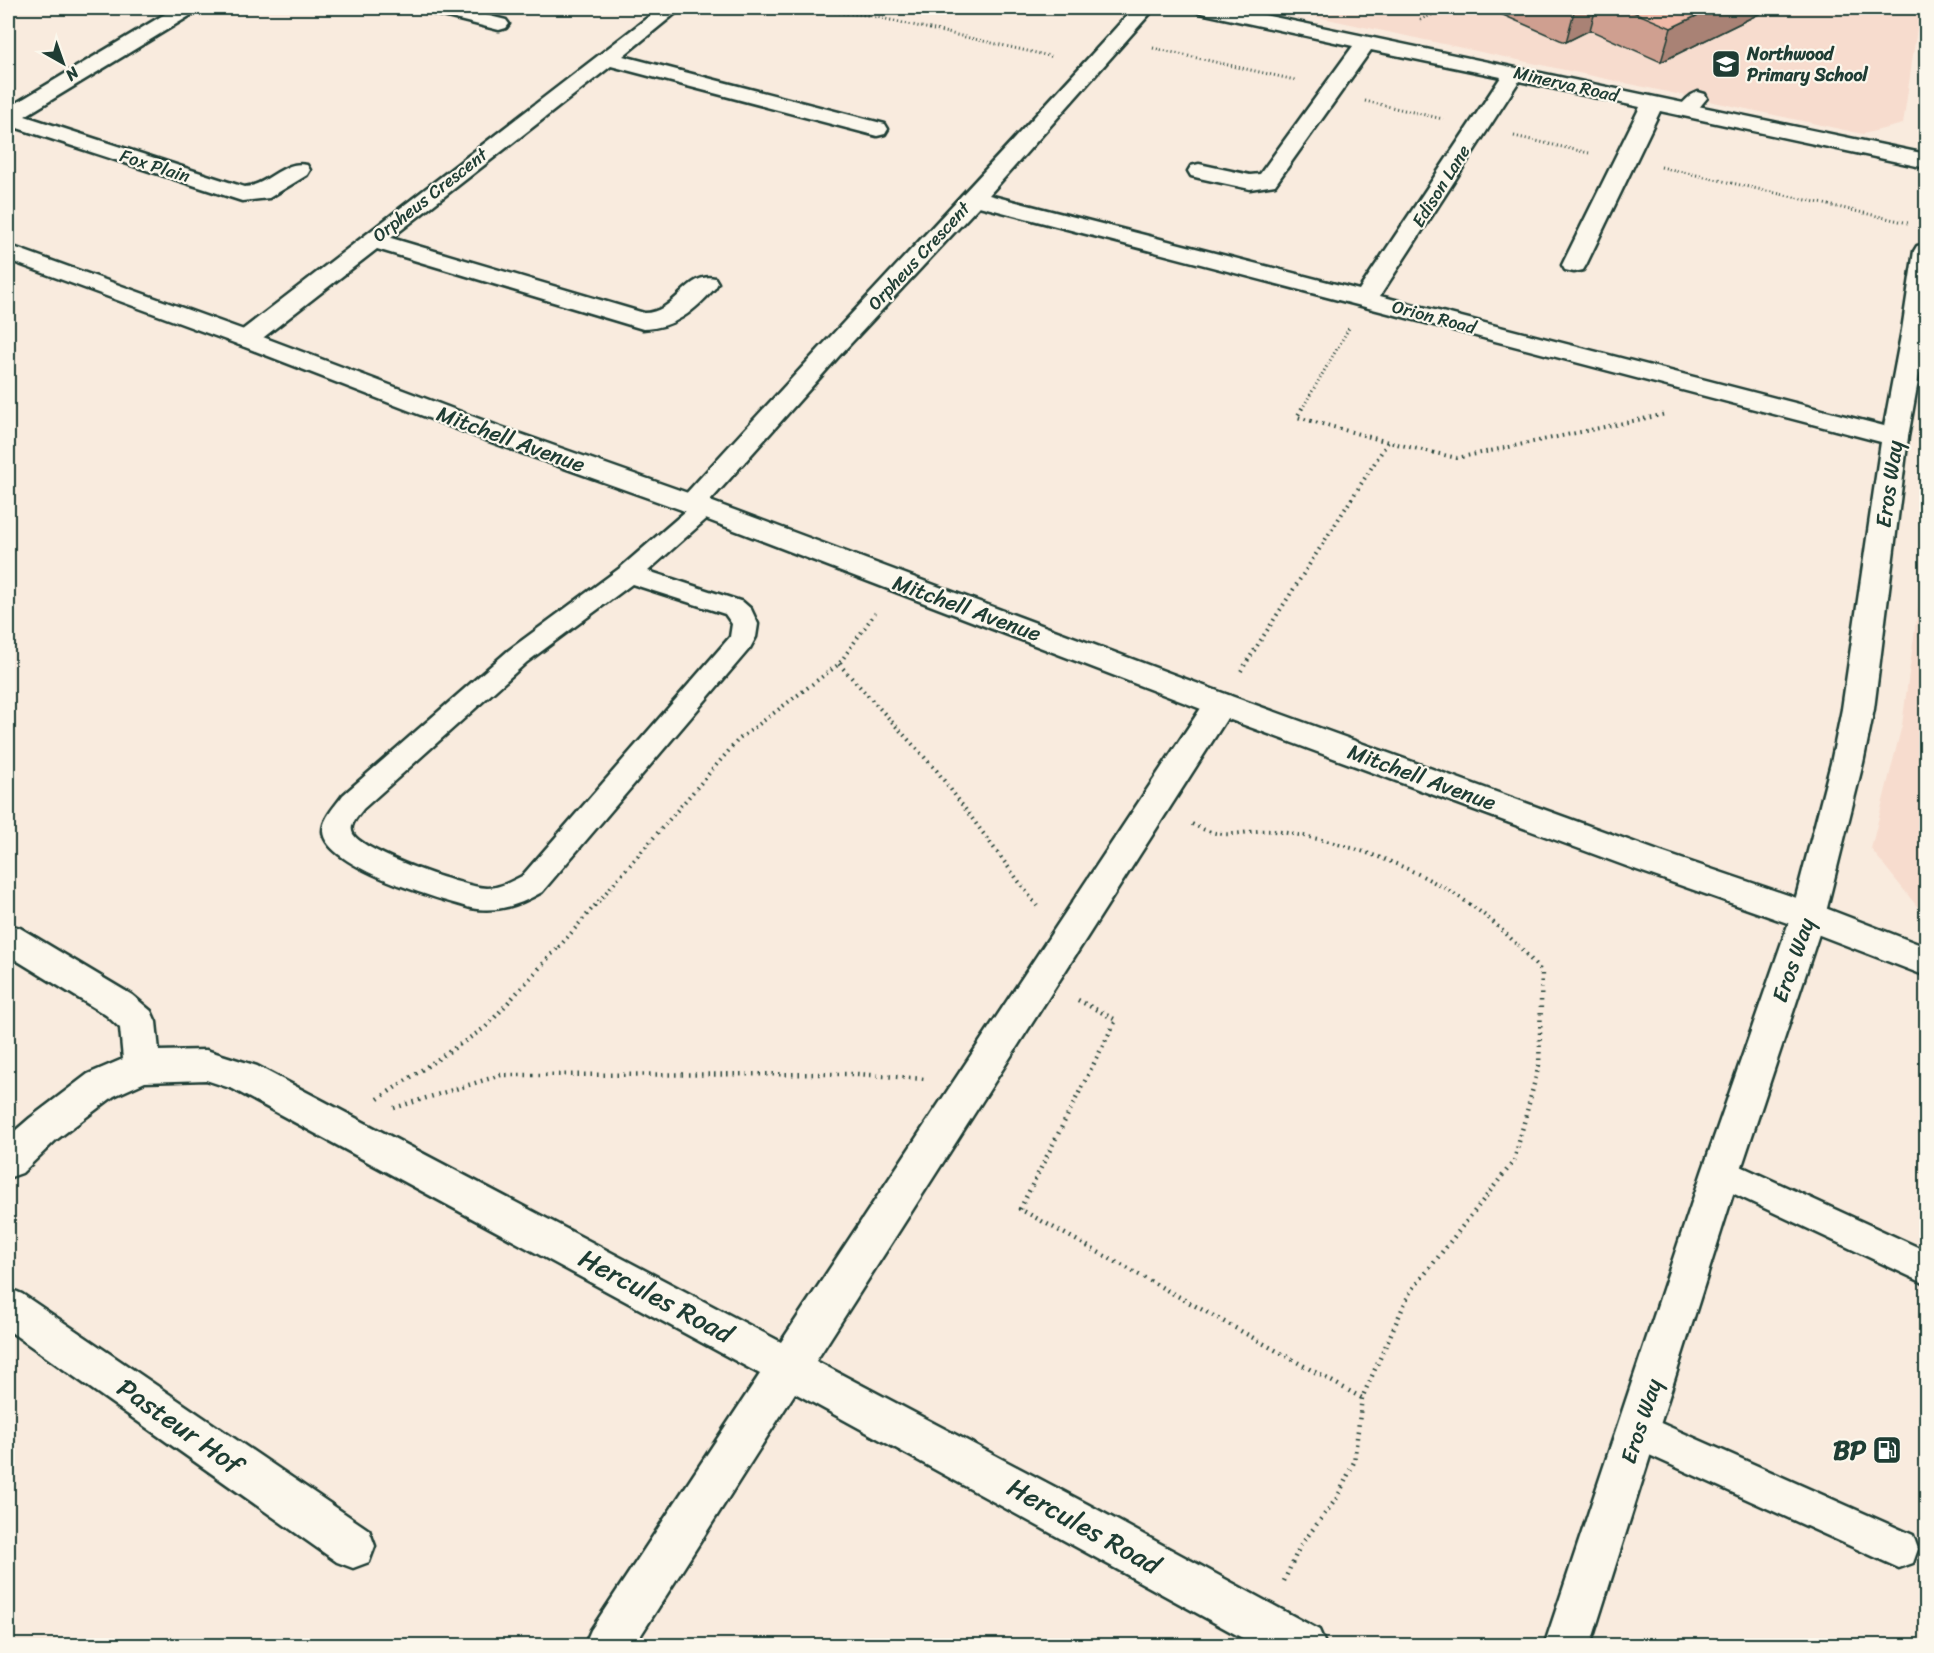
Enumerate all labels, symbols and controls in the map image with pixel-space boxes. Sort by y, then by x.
north arrow [33,33,93,93]
place label: Northwood Primary School [1746,38,1869,91]
school or university icon: Northwood Primary School [1710,48,1742,80]
street label: Minerva Road [1510,56,1623,112]
text: N [58,59,87,89]
street label: Edison Lane [1403,138,1479,234]
street label: Orpheus Crescent [365,139,495,251]
street label: Fox Plain [116,140,195,192]
street label: Orpheus Crescent [860,193,979,318]
street label: Orion Road [1388,290,1481,344]
street label: Mitchell Avenue [431,394,591,484]
street label: Eros Way [1864,437,1915,530]
street label: Mitchell Avenue [887,563,1047,653]
street label: Mitchell Avenue [1342,732,1502,822]
street label: Eros Way [1760,912,1826,1008]
street label: Hercules Road [570,1235,744,1358]
street label: Pasteur Hof [107,1365,257,1490]
street label: Eros Way [1609,1373,1673,1469]
place label: BP [1833,1426,1866,1474]
fuel station icon: BP [1871,1434,1903,1466]
street label: Hercules Road [998,1464,1172,1589]

